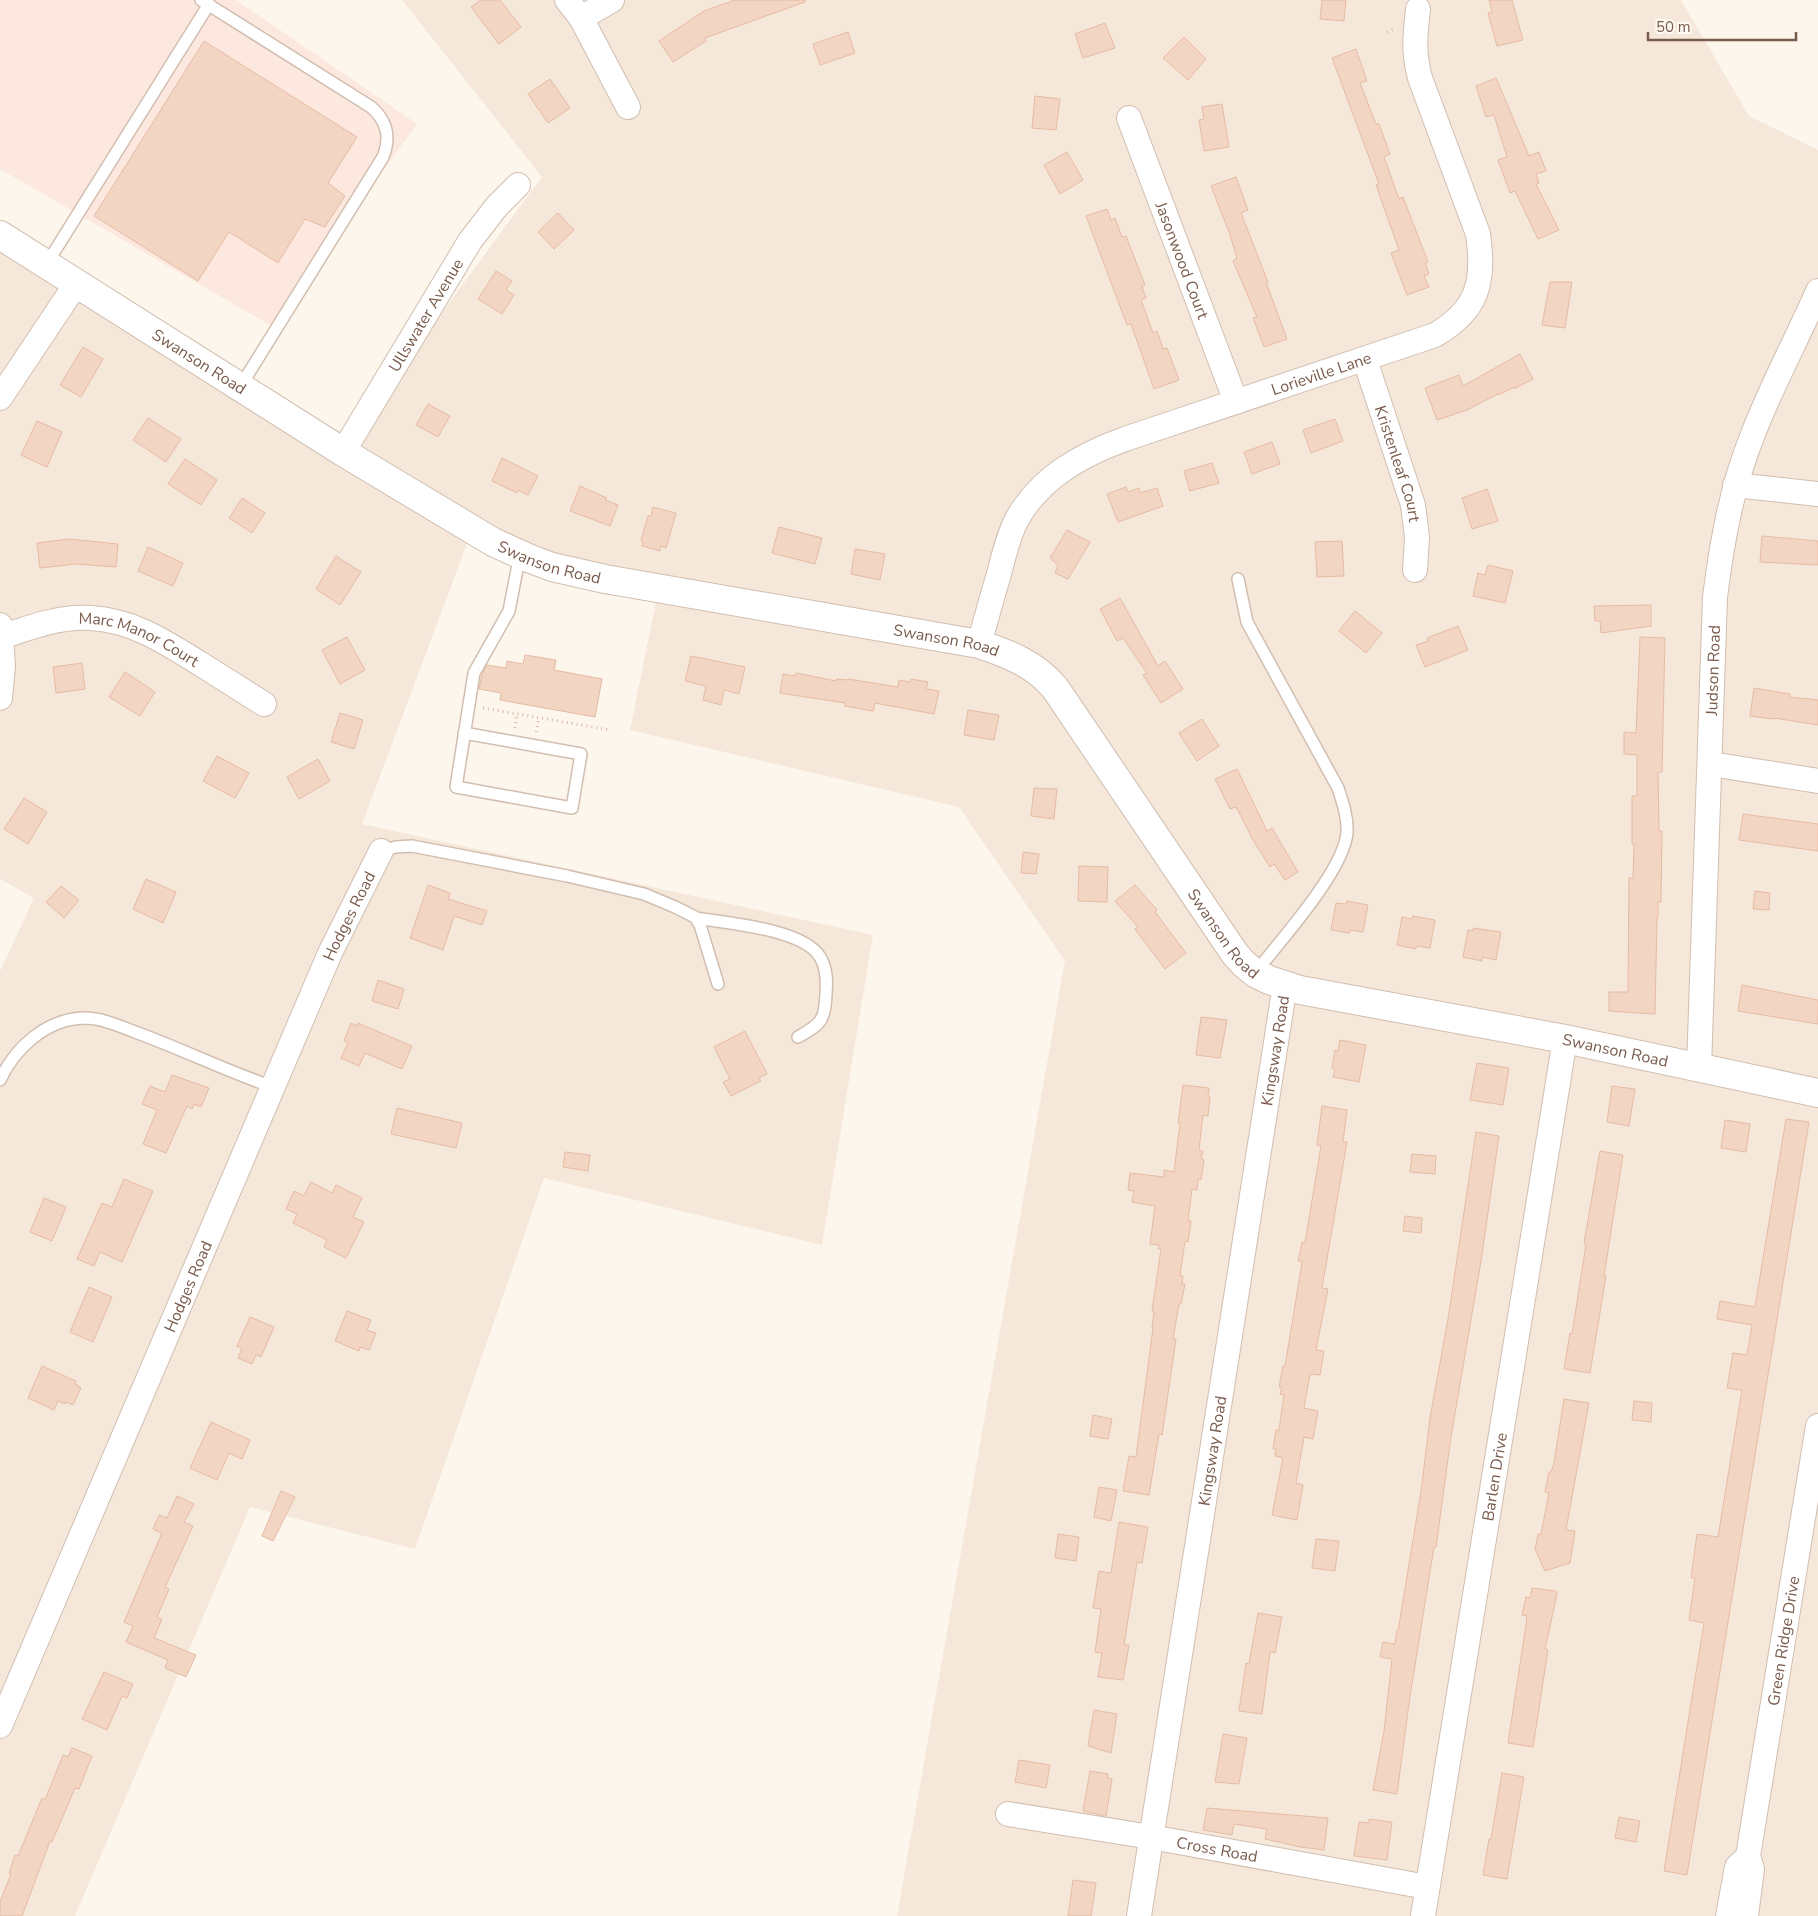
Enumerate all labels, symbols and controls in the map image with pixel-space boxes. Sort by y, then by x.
scale bar [1648,10,1796,42]
text: 50 m [1656,17,1691,37]
street label: Jasonwood Court [1149,198,1214,323]
street label: Ullswater Avenue [384,255,469,376]
street label: Swanson Road [148,324,250,400]
street label: Lorieville Lane [1269,347,1374,401]
street label: Kristenleaf Court [1369,403,1425,524]
street label: Swanson Road [494,536,603,590]
street label: Marc Manor Court [78,608,203,673]
street label: Swanson Road [892,619,1002,662]
street label: Judson Road [1701,625,1726,717]
street label: Hodges Road [318,868,381,964]
street label: Swanson Road [1182,885,1264,984]
street label: Kingsway Road [1256,994,1295,1107]
street label: Swanson Road [1560,1029,1670,1073]
street label: Hodges Road [159,1238,218,1336]
street label: Kingsway Road [1193,1394,1232,1507]
street label: Barlen Drive [1477,1431,1513,1523]
street label: Green Ridge Drive [1763,1574,1805,1708]
street label: Cross Road [1175,1832,1259,1868]

